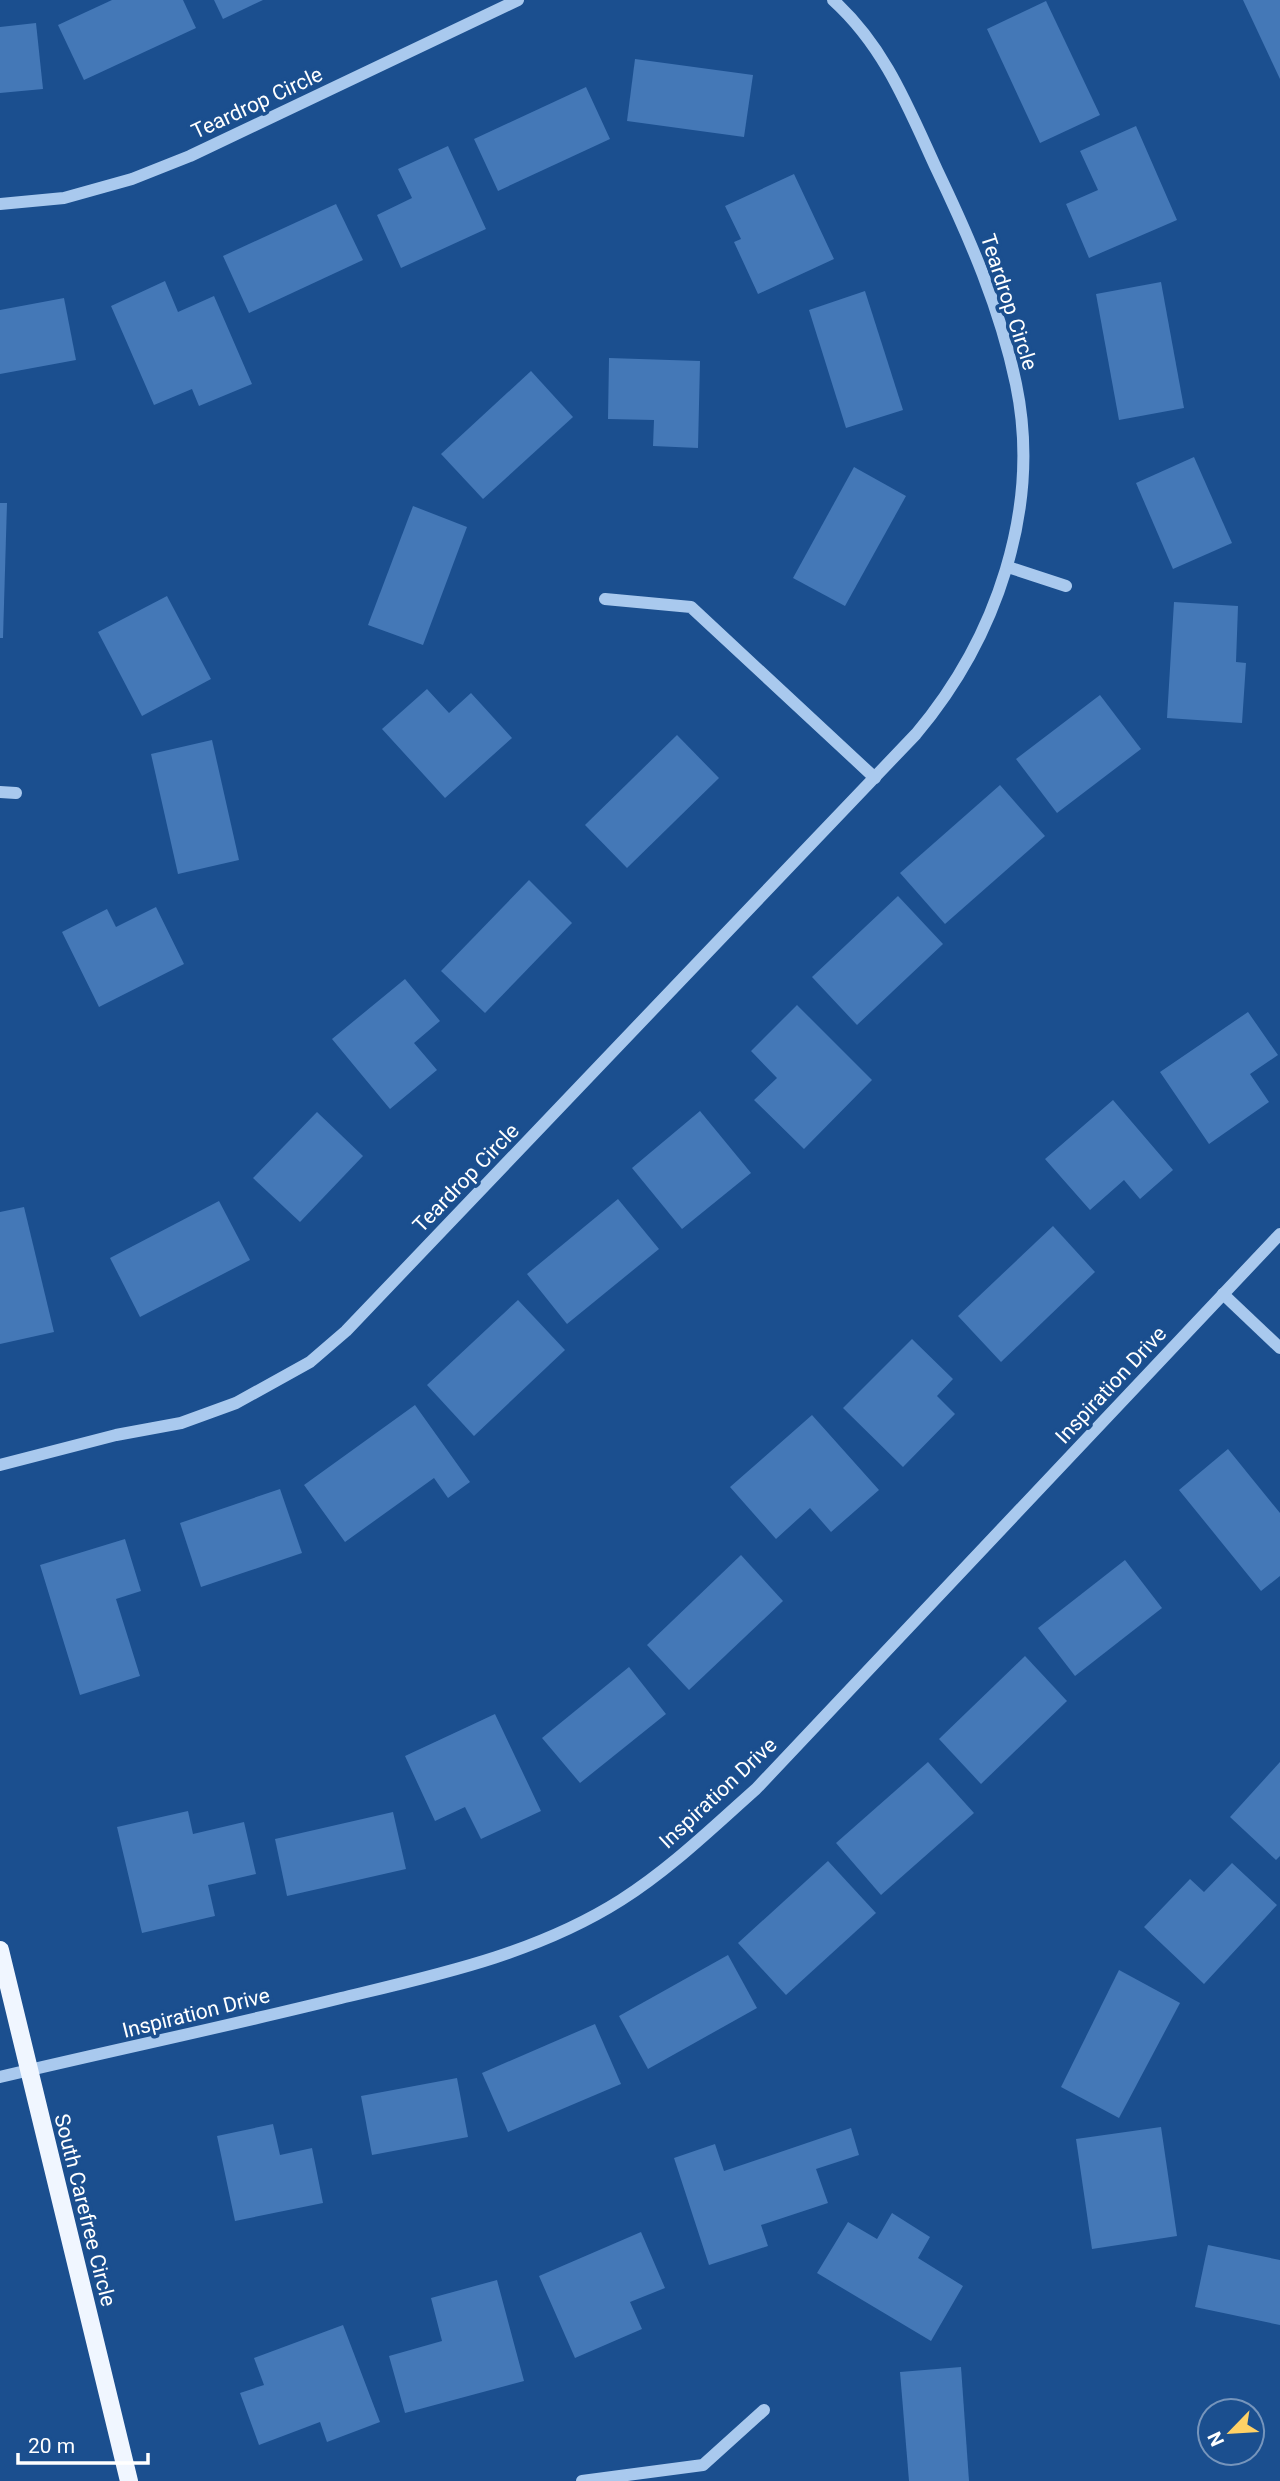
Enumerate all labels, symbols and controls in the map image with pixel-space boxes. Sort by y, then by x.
street label: Teardrop Circle [188,62,326,144]
street label: Teardrop Circle [976,231,1042,373]
street label: Teardrop Circle [408,1119,524,1237]
street label: Inspiration Drive [1051,1322,1171,1448]
street label: Inspiration Drive [655,1733,781,1853]
street label: Inspiration Drive [120,1983,272,2043]
street label: South Carefree Circle [49,2111,121,2309]
north arrow [1196,2397,1266,2467]
scale bar [18,2422,147,2466]
text: N [1203,2428,1229,2450]
text: 20 m [28,2434,75,2458]

